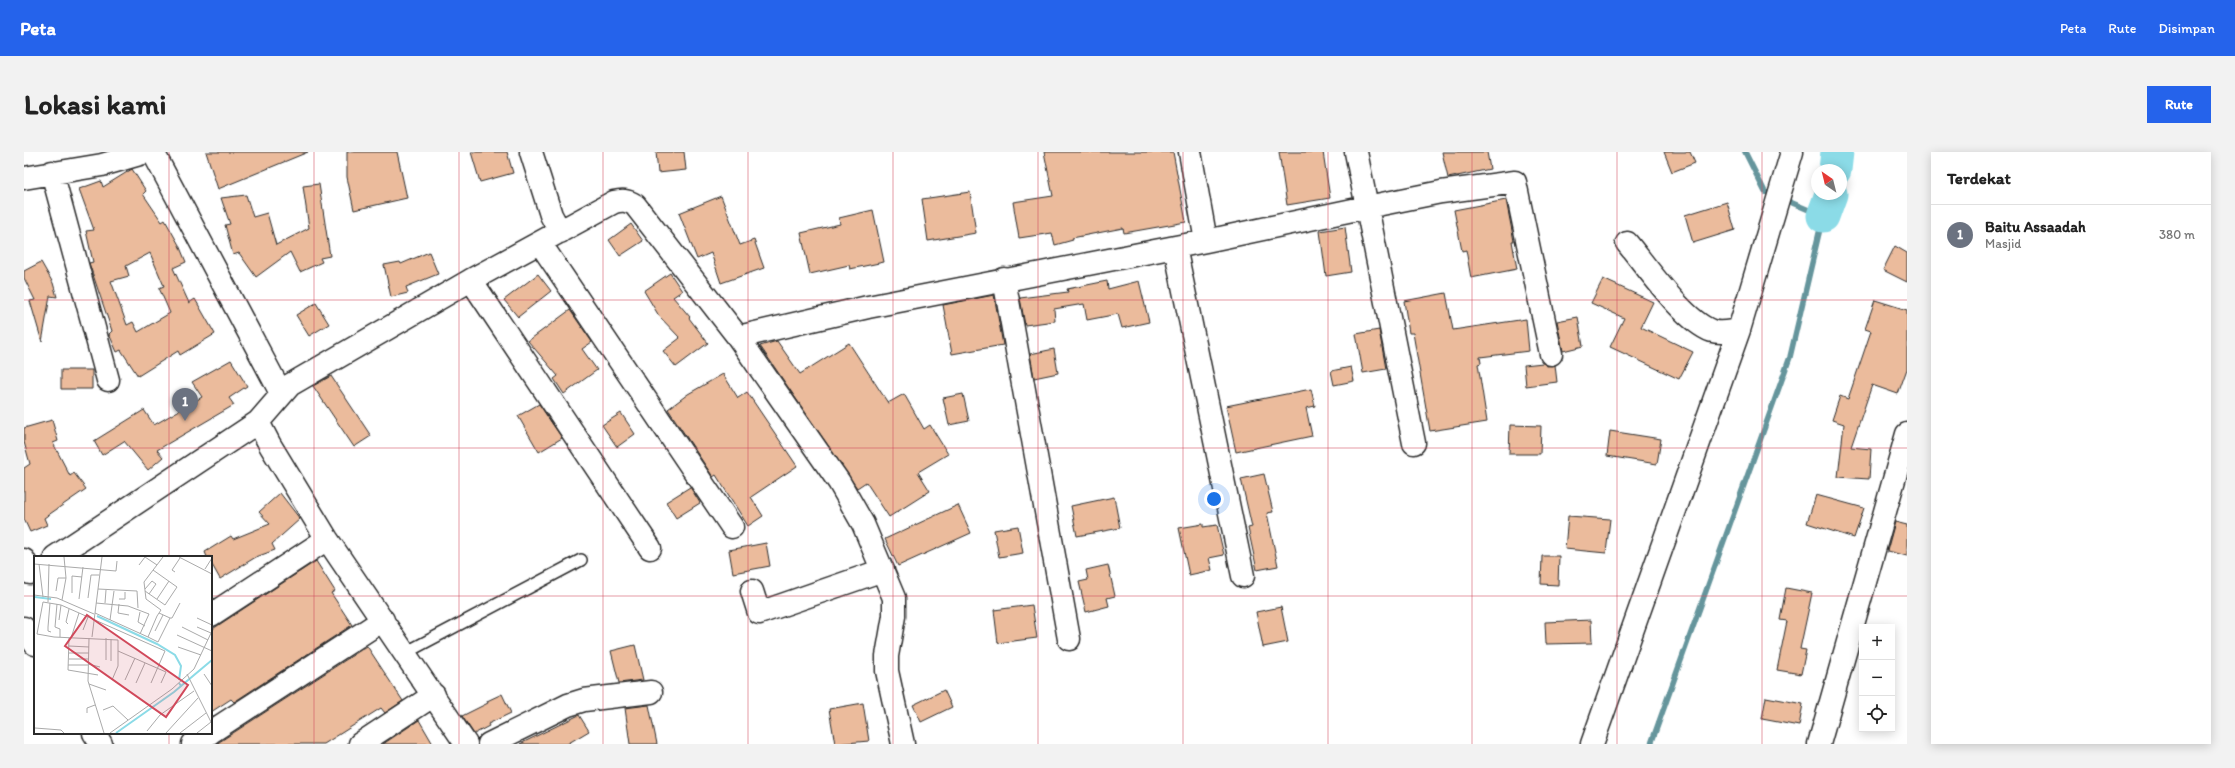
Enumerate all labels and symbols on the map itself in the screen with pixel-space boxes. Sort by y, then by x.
north arrow [1811,164,1847,200]
pin: 1 [172,388,198,421]
your location [1204,489,1224,509]
inset map [34,556,212,734]

